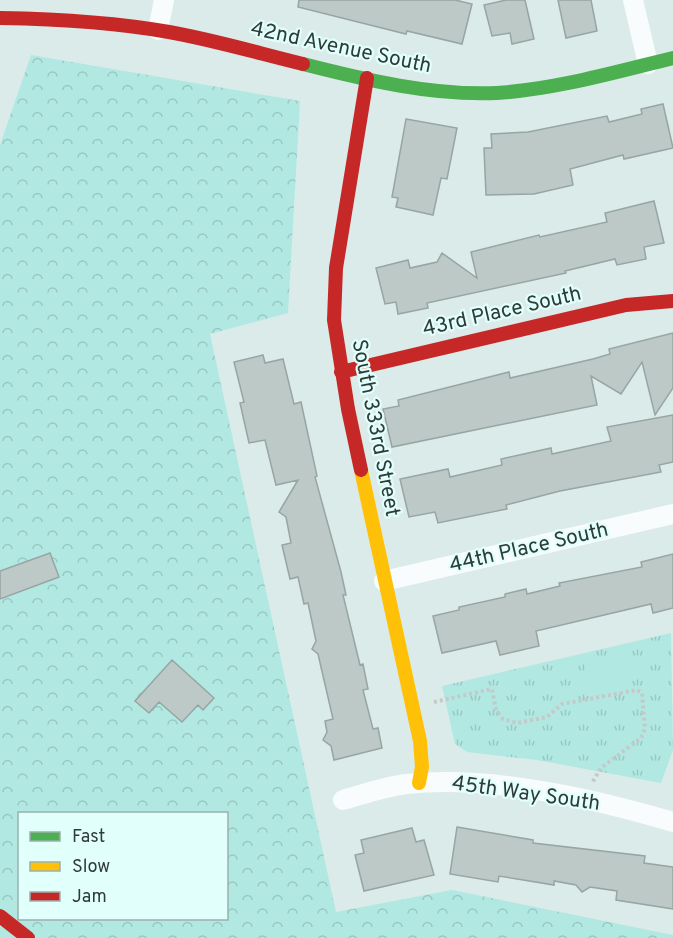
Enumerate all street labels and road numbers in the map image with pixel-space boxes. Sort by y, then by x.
street label: 42nd Avenue South [248,16,434,80]
street label: 43rd Place South [420,281,584,343]
street label: South 333rd Street [345,337,405,519]
street label: 44th Place South [447,517,611,579]
street label: 45th Way South [450,770,602,818]

